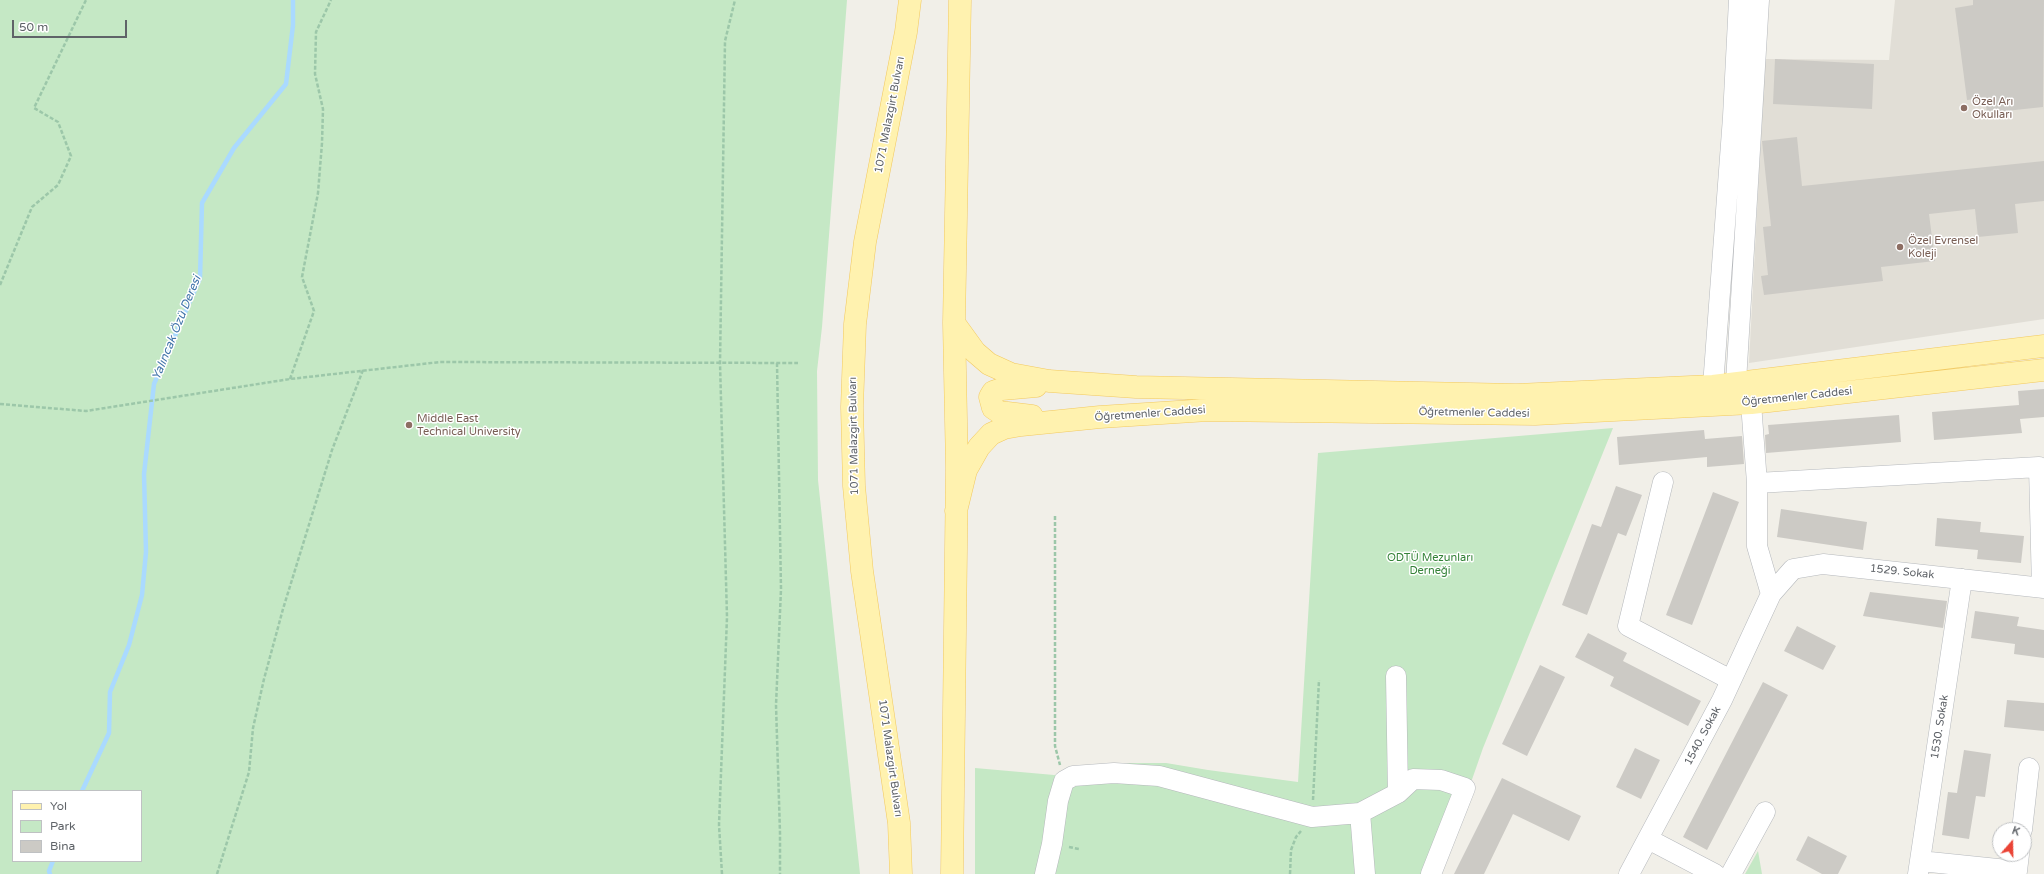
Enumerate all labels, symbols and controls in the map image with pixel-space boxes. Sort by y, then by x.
scale bar [14,12,129,38]
text: 50 m [19,20,48,34]
street label: 1071 Malazgirt Bulvarı [872,56,908,174]
place label: Özel Arı Okulları [1972,95,2013,121]
marker: Özel Arı Okulları [1959,103,1969,113]
place label: Özel Evrensel Koleji [1908,234,1978,260]
marker: Özel Evrensel Koleji [1895,242,1905,252]
water label: Yalıncak Özü Deresi [149,274,205,382]
street label: 1071 Malazgirt Bulvarı [846,377,862,495]
street label: Öğretmenler Caddesi [1741,385,1853,409]
street label: Öğretmenler Caddesi [1094,404,1206,424]
street label: Öğretmenler Caddesi [1418,405,1530,421]
place label: Middle East Technical University [417,412,521,438]
marker: Middle East Technical University [404,420,414,430]
park label: ODTÜ Mezunları Derneği [1387,551,1473,577]
street label: 1529. Sokak [1869,562,1935,582]
street label: 1530. Sokak [1928,694,1952,760]
street label: 1071 Malazgirt Bulvarı [875,698,905,818]
street label: 1540. Sokak [1682,704,1724,768]
legend [12,790,142,862]
text: Yol [50,799,67,813]
text: Park [50,819,76,833]
north arrow [1992,822,2032,862]
text: K [2010,824,2022,839]
text: Bina [50,839,75,853]

